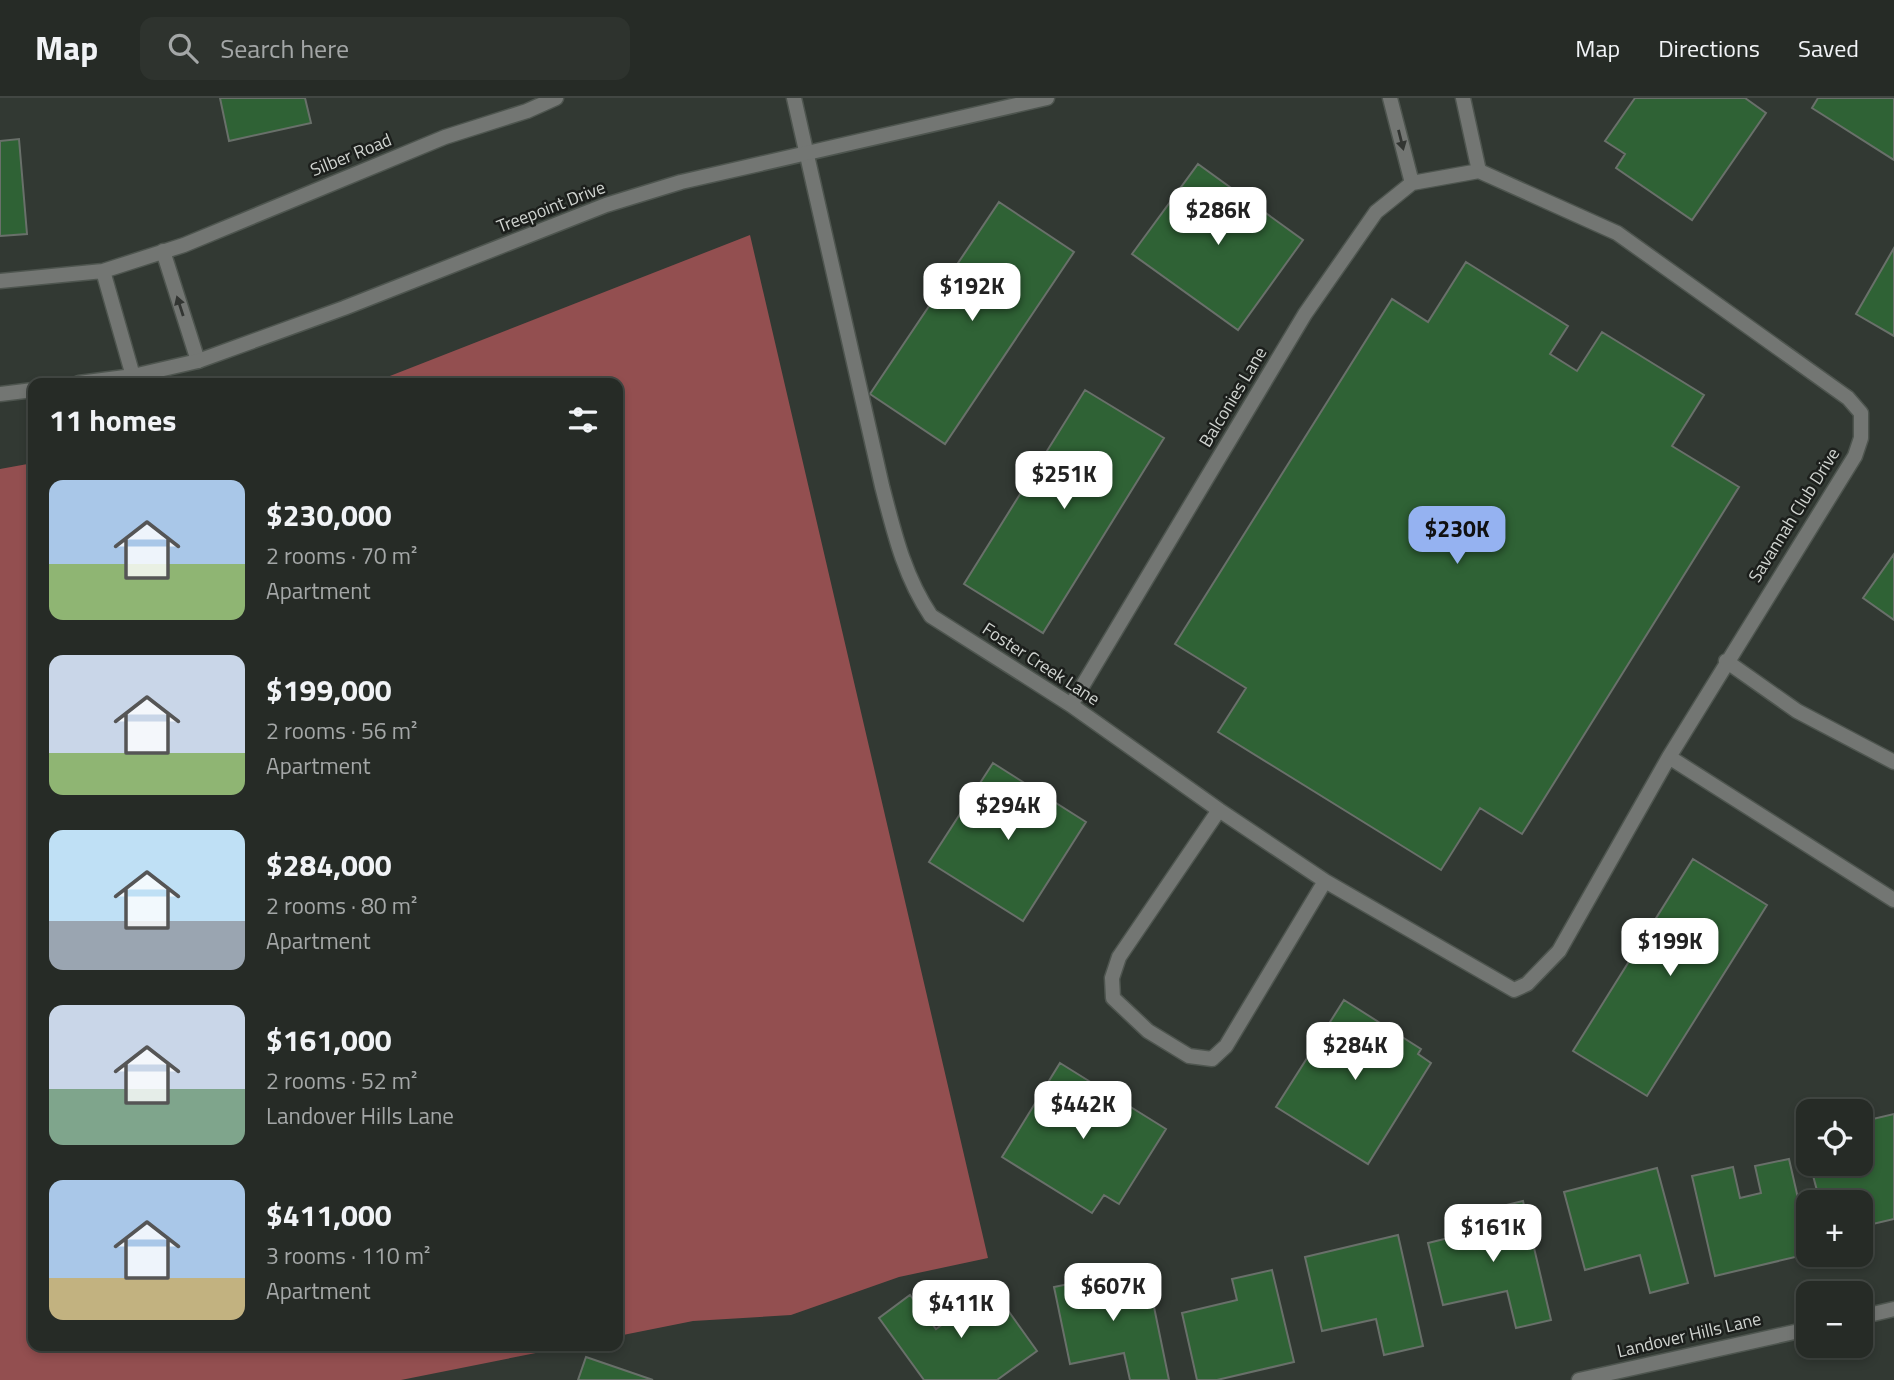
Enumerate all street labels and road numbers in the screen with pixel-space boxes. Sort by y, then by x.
street label: Silber Road [306,126,396,183]
street label: Treepoint Drive [493,173,609,240]
street label: Balconies Lane [1192,341,1273,452]
street label: Savannah Club Drive [1741,442,1846,587]
street label: Foster Creek Lane [977,615,1105,712]
street label: Landover Hills Lane [1614,1305,1764,1364]

